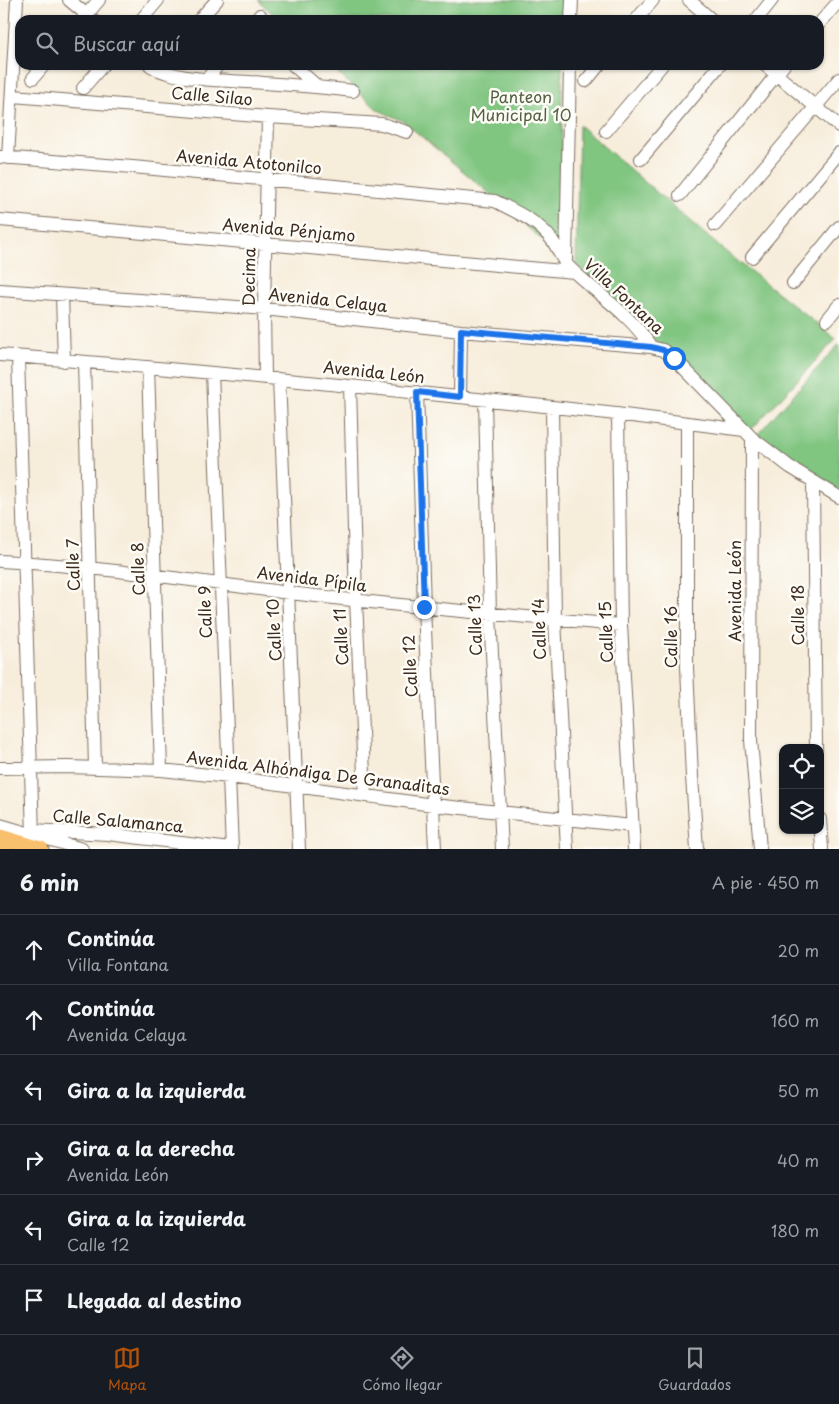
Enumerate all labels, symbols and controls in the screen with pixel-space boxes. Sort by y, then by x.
search box [15,15,824,70]
icon: search [33,29,61,57]
text: Buscar aquí [73,29,180,57]
street label: Calle Silao [170,79,254,111]
park label: Panteon Municipal 10 [471,84,571,126]
street label: Avenida Atotonilco [175,143,323,179]
street label: Avenida Pénjamo [222,211,357,247]
street label: Decima [235,247,261,307]
street label: Villa Fontana [579,252,670,339]
street label: Avenida Celaya [267,281,390,317]
route start [663,347,686,370]
street label: Avenida León [322,354,426,388]
street label: Calle 7 [59,538,85,592]
street label: Avenida León [722,540,746,642]
street label: Calle 8 [124,542,150,596]
street label: Avenida Pípila [256,559,369,597]
street label: Calle 18 [785,584,809,646]
street label: Calle 9 [191,585,217,639]
street label: Calle 13 [461,594,487,656]
route end [413,596,436,619]
street label: Calle 10 [259,598,287,662]
street label: Calle 14 [525,598,551,660]
street label: Calle 15 [592,601,618,664]
street label: Calle 16 [658,606,682,668]
street label: Calle 11 [327,608,353,666]
street label: Calle 12 [395,634,423,698]
street label: Avenida Alhóndiga De Granaditas [185,744,451,800]
map controls [779,744,824,834]
button: locate [779,744,824,789]
button: layers [779,789,824,834]
street label: Calle Salamanca [52,802,185,838]
text: 6 min [20,866,79,898]
text: A pie · 450 m [712,870,819,894]
text: Continúa [67,924,155,952]
icon: ahead [20,936,48,964]
text: 20 m [778,938,819,962]
text: Villa Fontana [67,952,169,976]
text: Continúa [67,994,155,1022]
icon: ahead [20,1006,48,1034]
text: 160 m [771,1008,819,1032]
text: Avenida Celaya [67,1022,187,1046]
icon: left [20,1076,48,1104]
text: Gira a la izquierda [67,1076,246,1104]
text: 50 m [778,1078,819,1102]
text: Gira a la derecha [67,1134,235,1162]
icon: right [20,1146,48,1174]
text: 40 m [777,1148,819,1172]
text: Avenida León [67,1162,169,1186]
text: Gira a la izquierda [67,1204,246,1232]
icon: left [20,1216,48,1244]
text: 180 m [771,1218,819,1242]
text: Calle 12 [67,1232,130,1256]
icon: arrive [20,1286,48,1314]
text: Llegada al destino [67,1286,241,1314]
tab: Mapa [108,1344,146,1395]
tab: Cómo llegar [362,1344,442,1395]
tab: Guardados [658,1344,731,1395]

